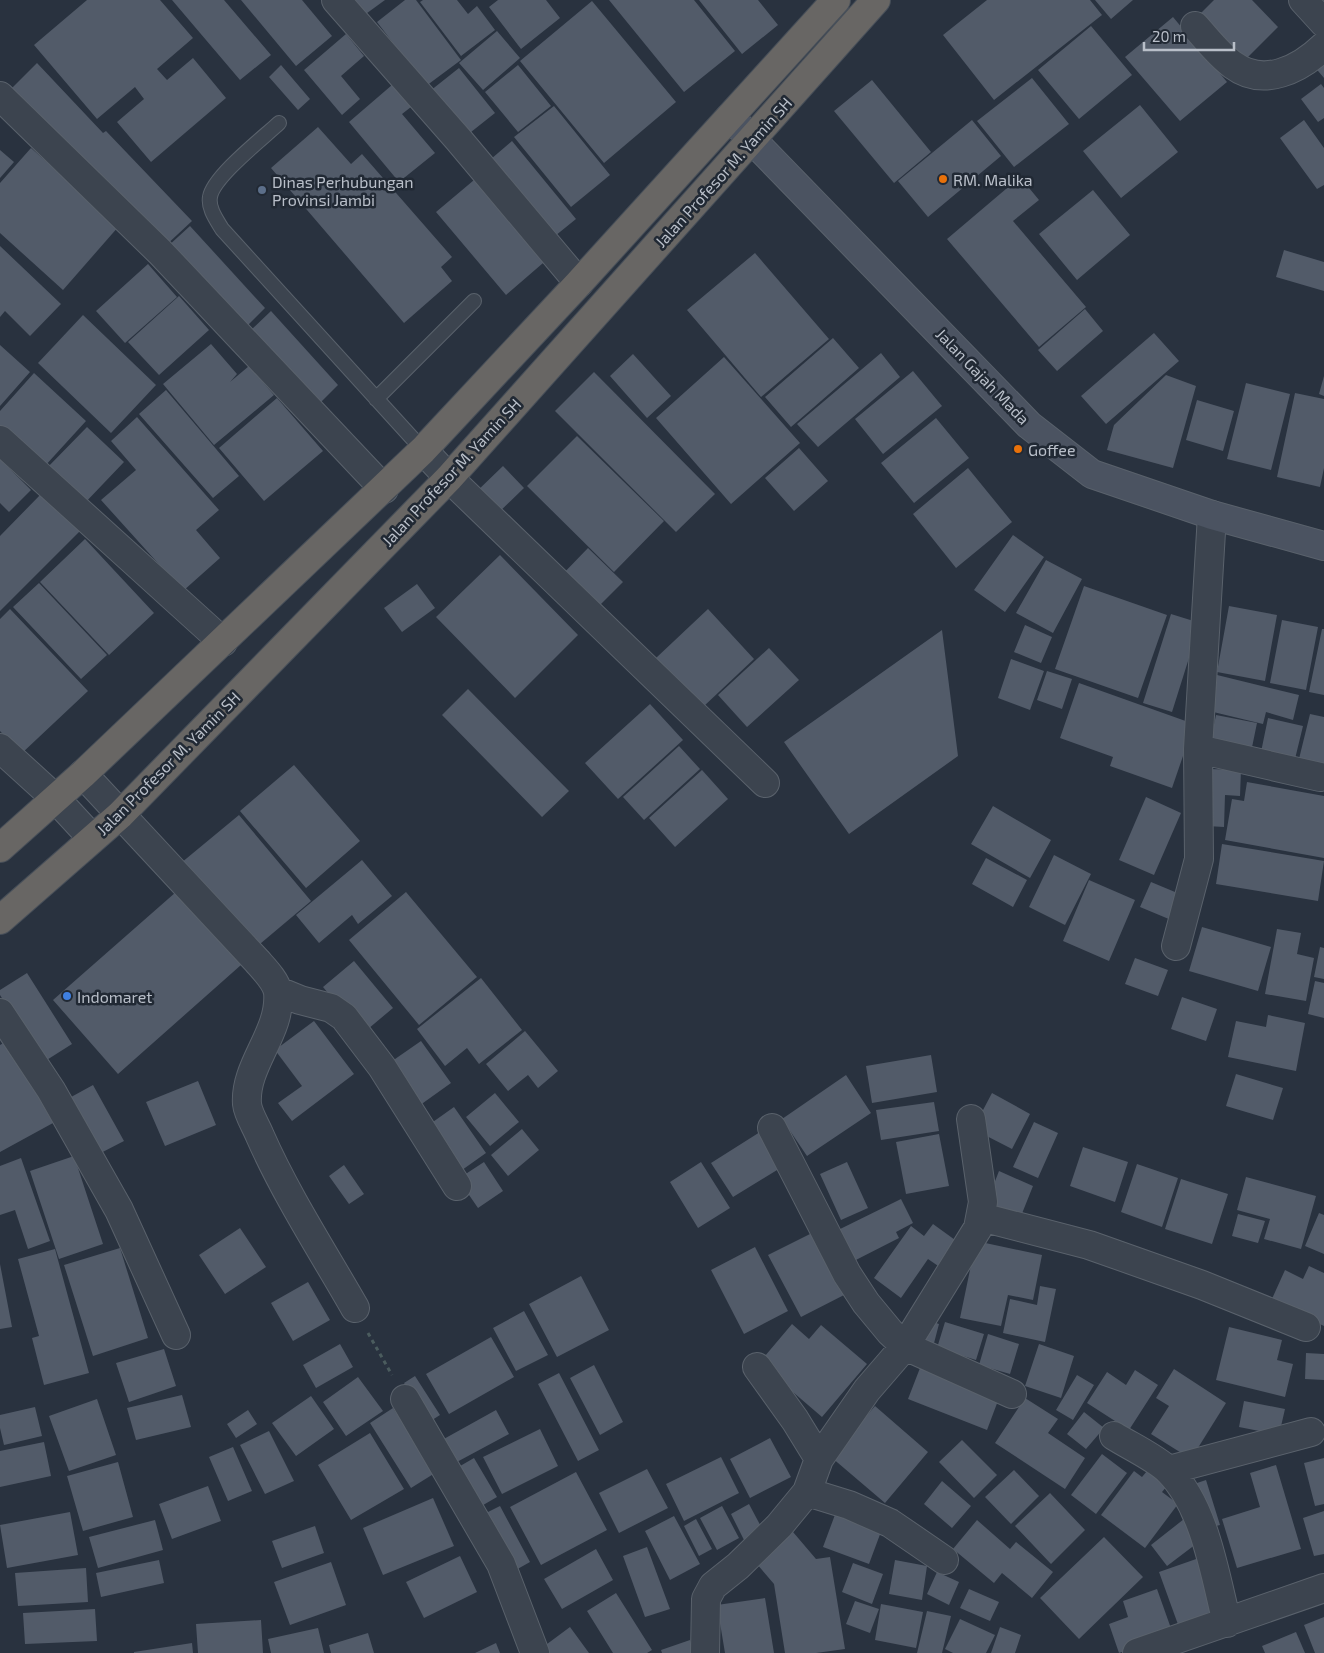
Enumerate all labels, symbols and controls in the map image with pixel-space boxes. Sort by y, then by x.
scale bar [1144,20,1234,52]
text: 20 m [1152,27,1186,45]
street label: Jalan Profesor M. Yamin SH [651,93,795,251]
place label: RM. Malika [953,170,1033,189]
place label: Dinas Perhubungan Provinsi Jambi [272,172,414,209]
marker: RM. Malika [937,173,949,185]
marker: Dinas Perhubungan Provinsi Jambi [256,184,268,196]
street label: Jalan Gajah Mada [932,324,1034,429]
street label: Jalan Profesor M. Yamin SH [378,394,524,550]
place label: Goffee [1028,440,1076,459]
marker: Goffee [1012,443,1024,455]
street label: Jalan Profesor M. Yamin SH [92,687,244,839]
place label: Indomaret [77,987,152,1006]
marker: Indomaret [61,990,73,1002]

